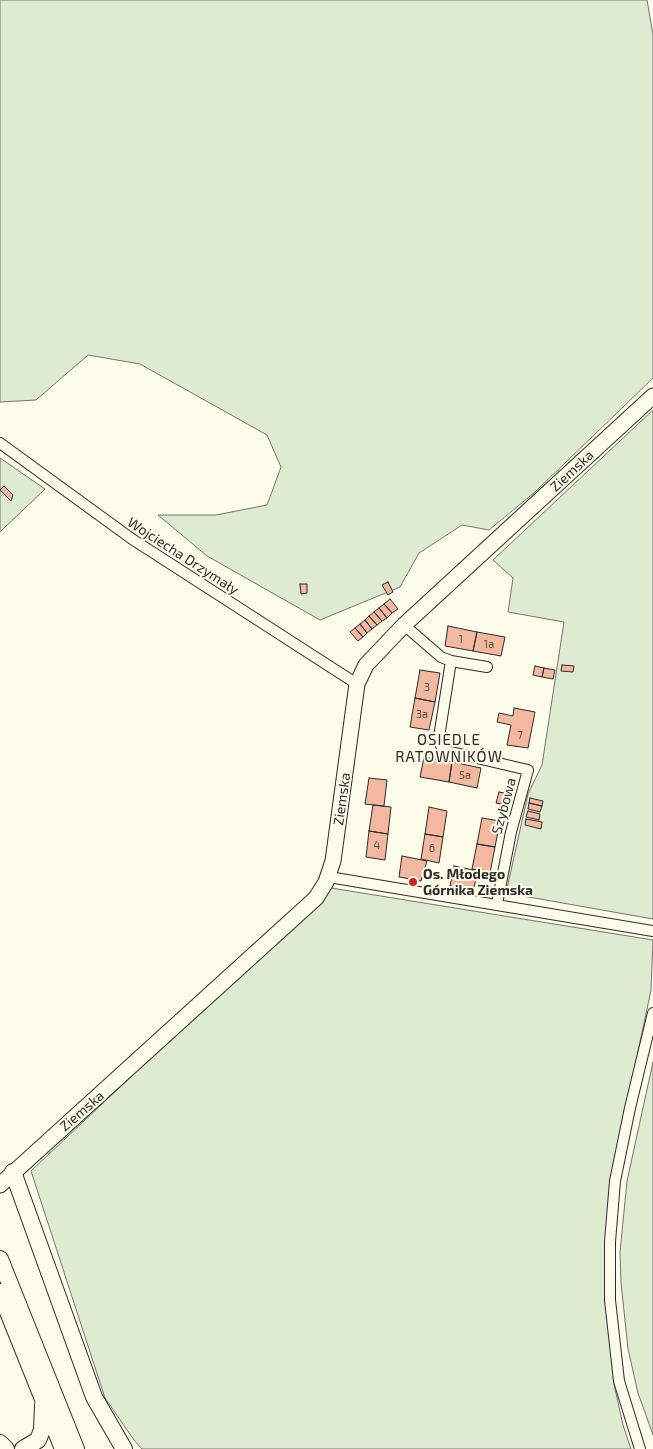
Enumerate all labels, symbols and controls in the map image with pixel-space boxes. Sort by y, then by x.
street label: Ziemska [547,447,597,495]
street label: Wojciecha Drzymały [124,514,242,598]
house number: 1 [459,632,463,646]
house number: 1a [484,637,494,651]
house number: 3 [424,680,430,694]
house number: 3a [416,707,428,721]
house number: 7 [517,728,523,742]
district label: OSIEDLE RATOWNIKÓW [394,731,504,766]
house number: 5a [459,768,471,782]
street label: Ziemska [330,772,354,826]
street label: Szybowa [488,776,520,836]
house number: 4 [374,838,380,852]
house number: 6 [429,841,435,855]
place label: Os. Młodego Górnika Ziemska [423,866,533,899]
marker: Os. Młodego Górnika Ziemska [407,876,419,888]
street label: Ziemska [56,1087,108,1135]

